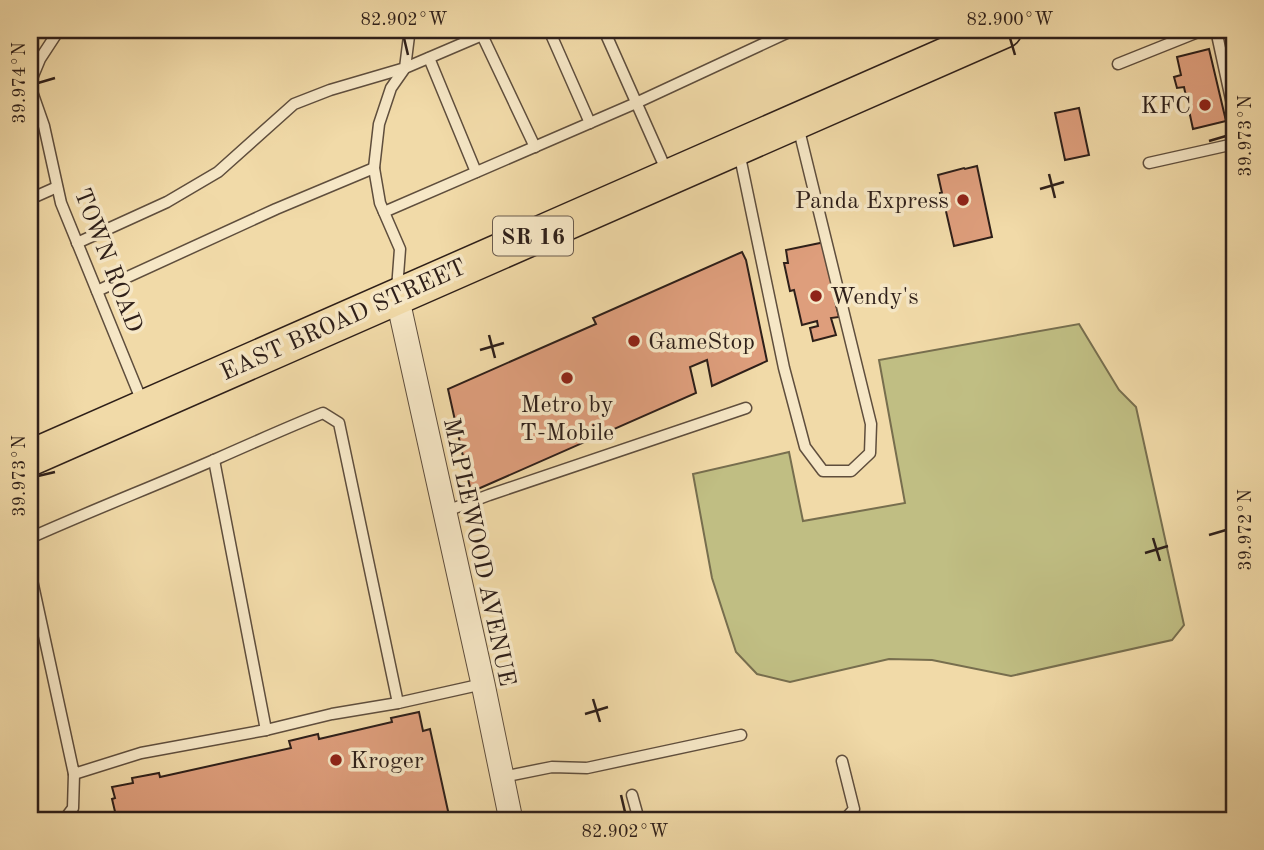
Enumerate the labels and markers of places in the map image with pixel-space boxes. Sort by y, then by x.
place label: KFC [1141,95,1191,119]
marker: KFC [1197,97,1213,113]
place label: Panda Express [795,190,949,214]
marker: Panda Express [955,192,971,208]
place label: Wendy's [830,286,919,310]
marker: Wendy's [808,288,824,304]
place label: GameStop [648,331,755,355]
marker: GameStop [626,333,642,349]
marker: Metro by T-Mobile [559,370,575,386]
place label: Metro by T-Mobile [520,394,614,446]
place label: Kroger [350,750,424,774]
marker: Kroger [328,752,344,768]

